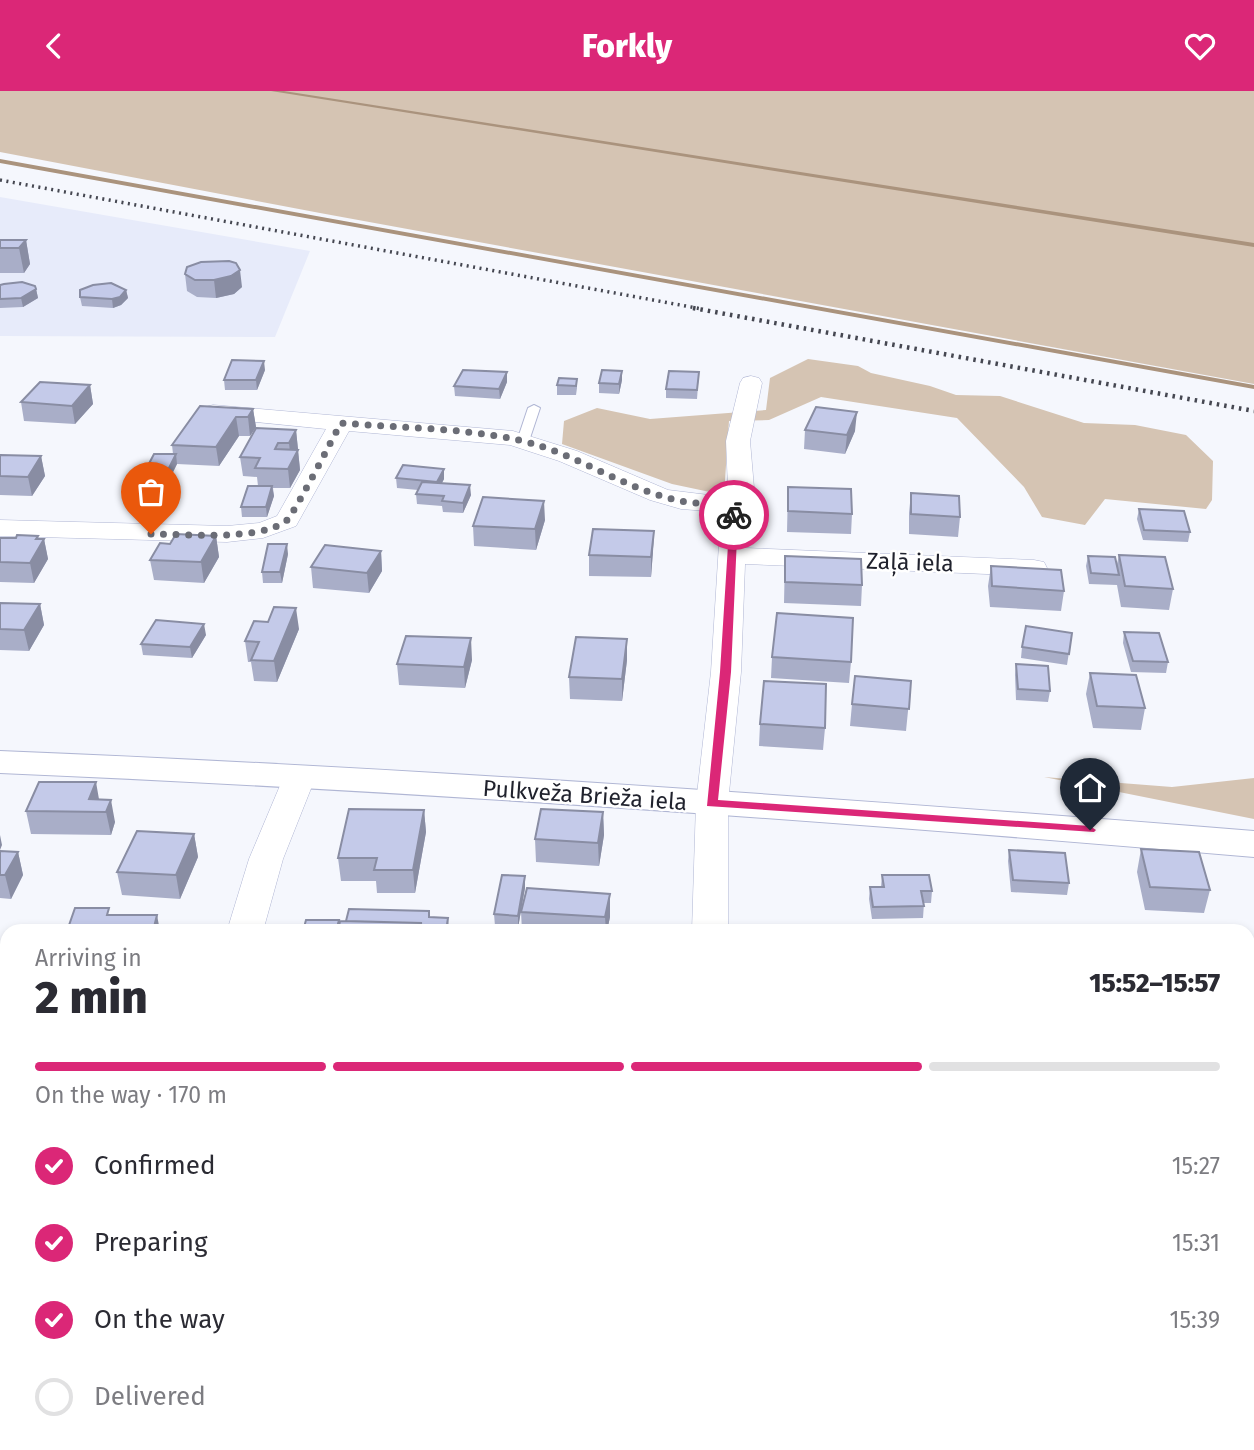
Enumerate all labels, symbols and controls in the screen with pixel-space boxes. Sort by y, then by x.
icon: back [35,27,73,65]
text: Forkly [582,27,672,65]
icon: heart [1181,27,1219,65]
pin [121,462,181,534]
icon: bag [132,473,170,511]
courier [699,480,769,550]
icon: bike [715,496,753,534]
street label: Zaļā iela [866,546,954,579]
pin [1060,758,1120,830]
icon: home [1071,769,1109,807]
street label: Pulkveža Brieža iela [482,774,688,816]
text: Arriving in [35,944,142,972]
text: 15:52–15:57 [1089,968,1220,999]
text: 2 min [35,970,148,1025]
text: On the way · 170 m [35,1081,227,1109]
icon: check [35,1147,73,1185]
text: Confirmed [94,1150,215,1181]
text: 15:27 [1172,1152,1220,1180]
icon: check [35,1224,73,1262]
text: Preparing [94,1227,207,1258]
text: 15:31 [1172,1229,1220,1257]
icon: check [35,1301,73,1339]
text: On the way [94,1304,225,1335]
text: 15:39 [1170,1306,1220,1334]
text: Delivered [94,1381,206,1412]

